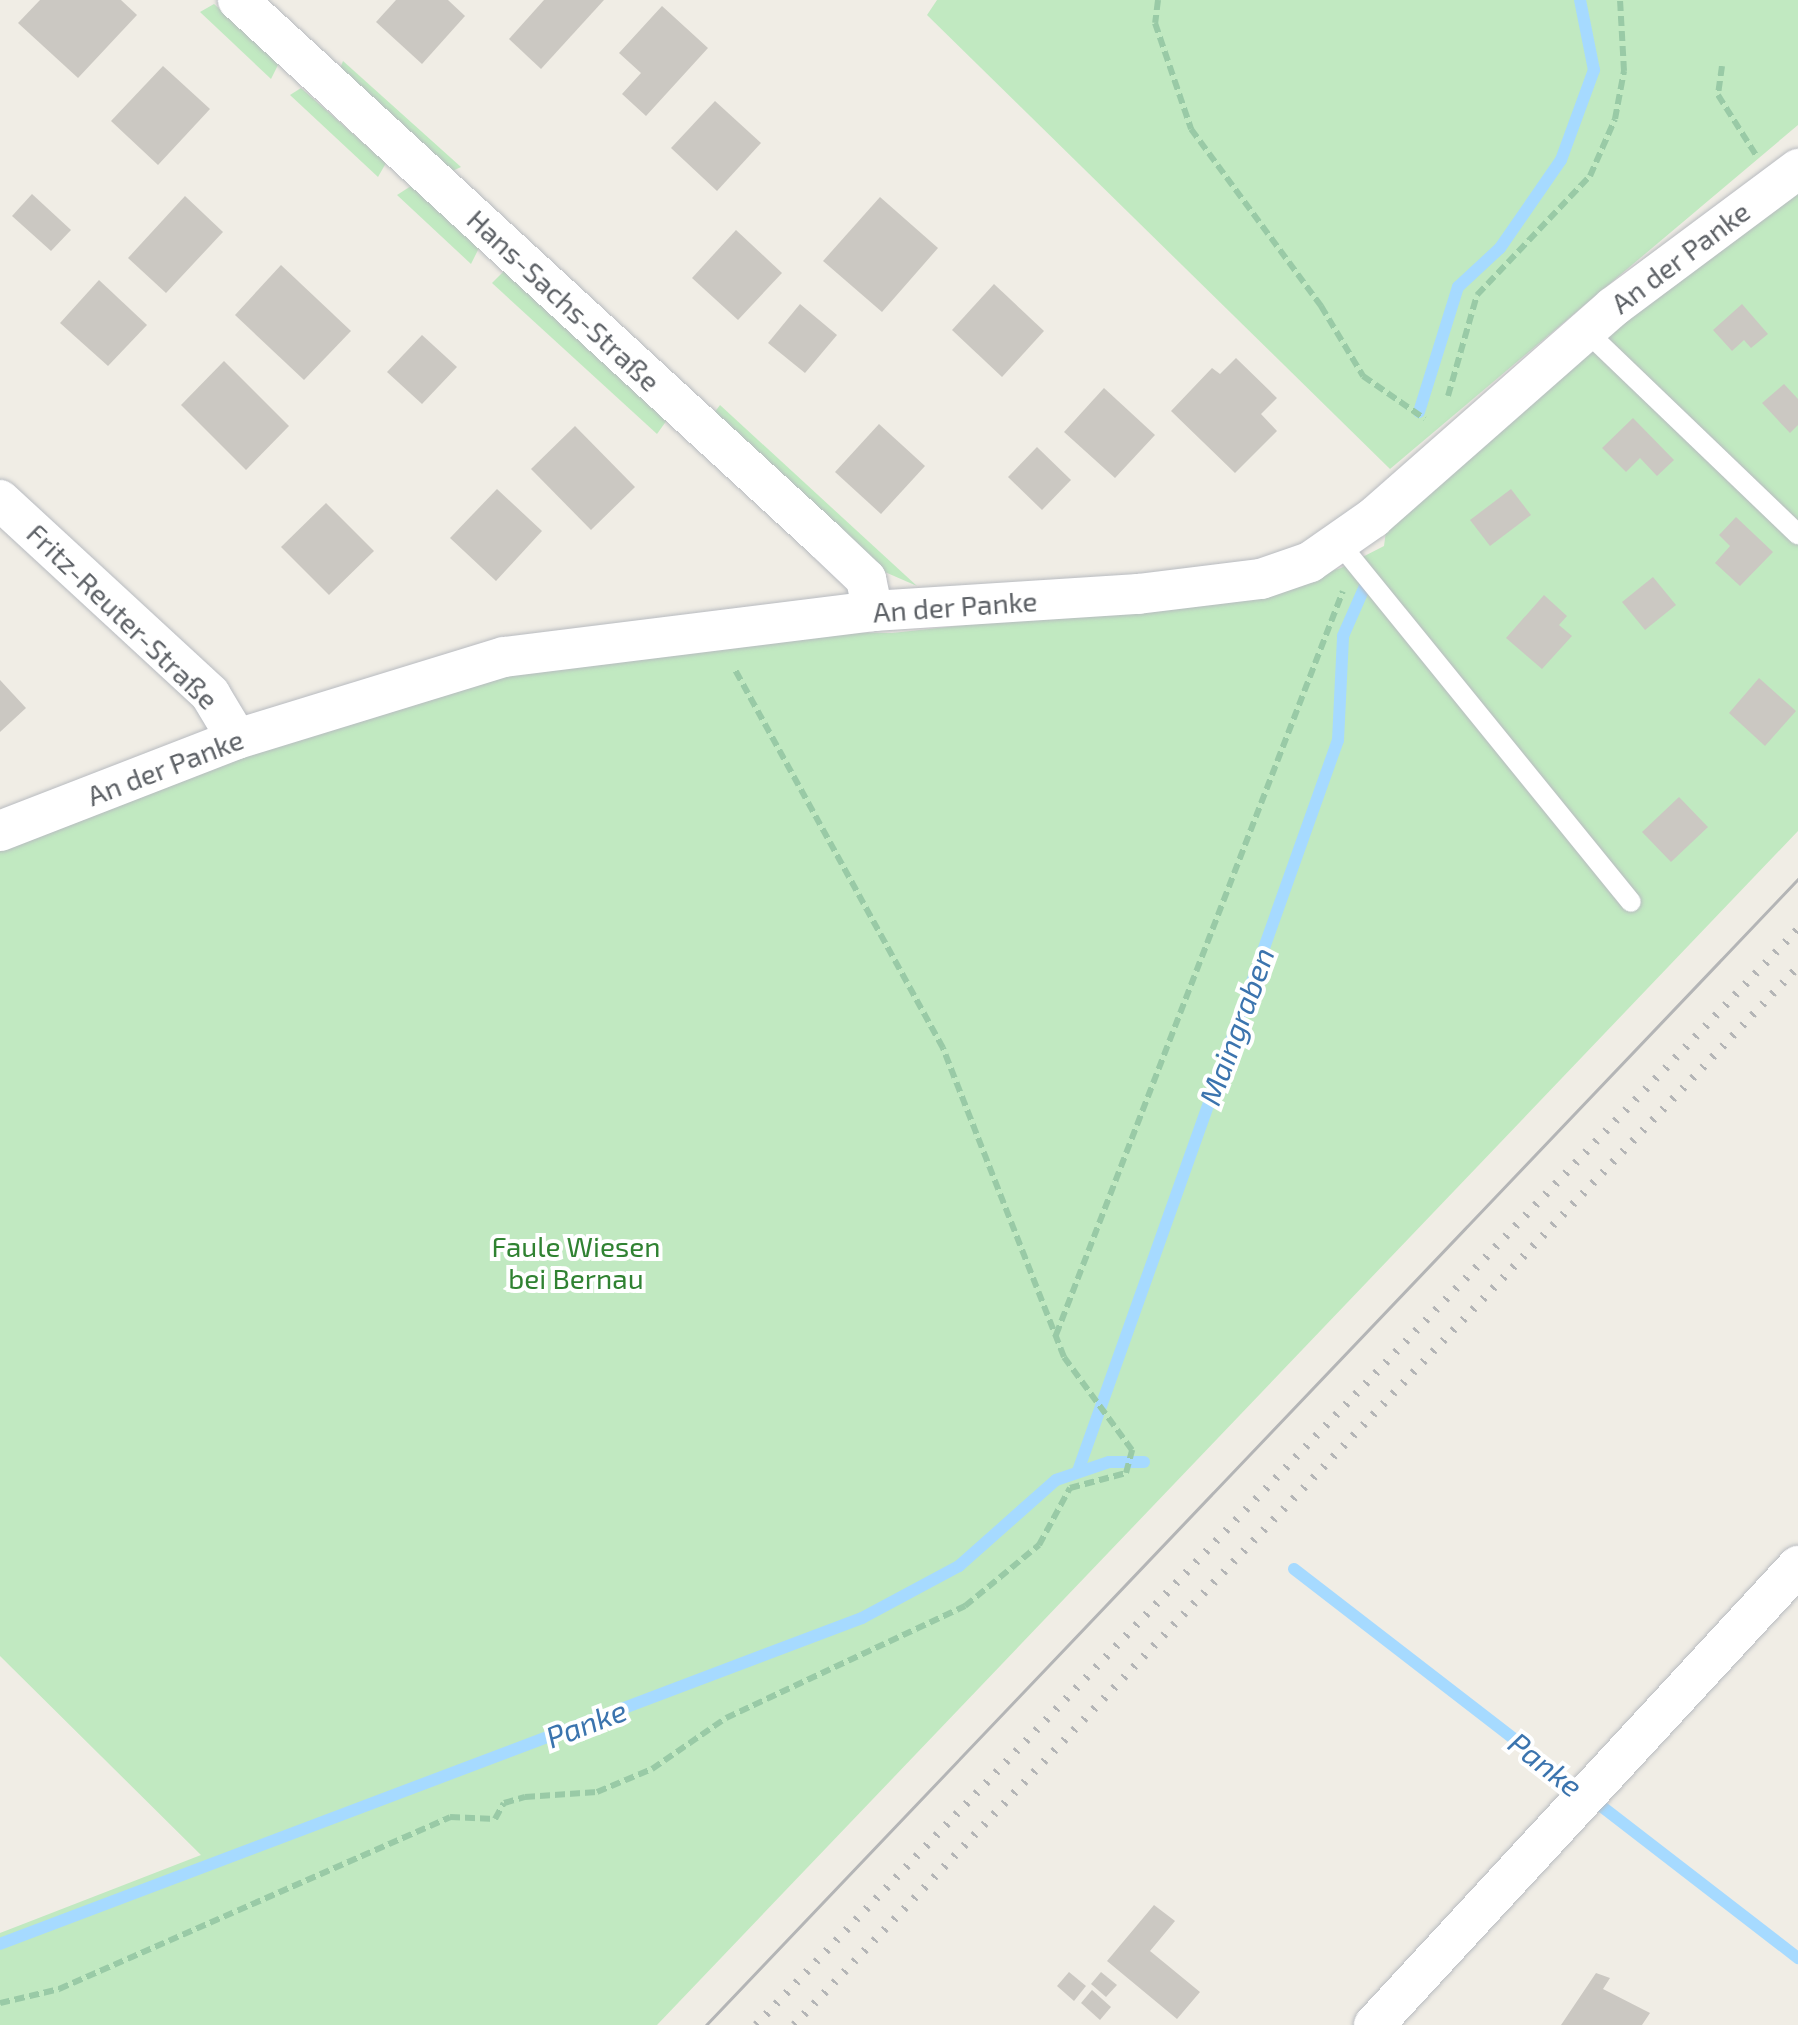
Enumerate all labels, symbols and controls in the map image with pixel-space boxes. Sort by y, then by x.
street label: An der Panke [1604,194,1756,320]
street label: Hans-Sachs-Straße [461,202,667,398]
street label: Fritz-Reuter-Straße [20,516,226,716]
street label: An der Panke [871,583,1039,629]
street label: An der Panke [82,722,248,812]
water label: Maingraben [1191,942,1281,1110]
park label: Faule Wiesen bei Bernau [491,1229,661,1295]
water label: Panke [540,1691,632,1755]
water label: Panke [1502,1724,1590,1804]

